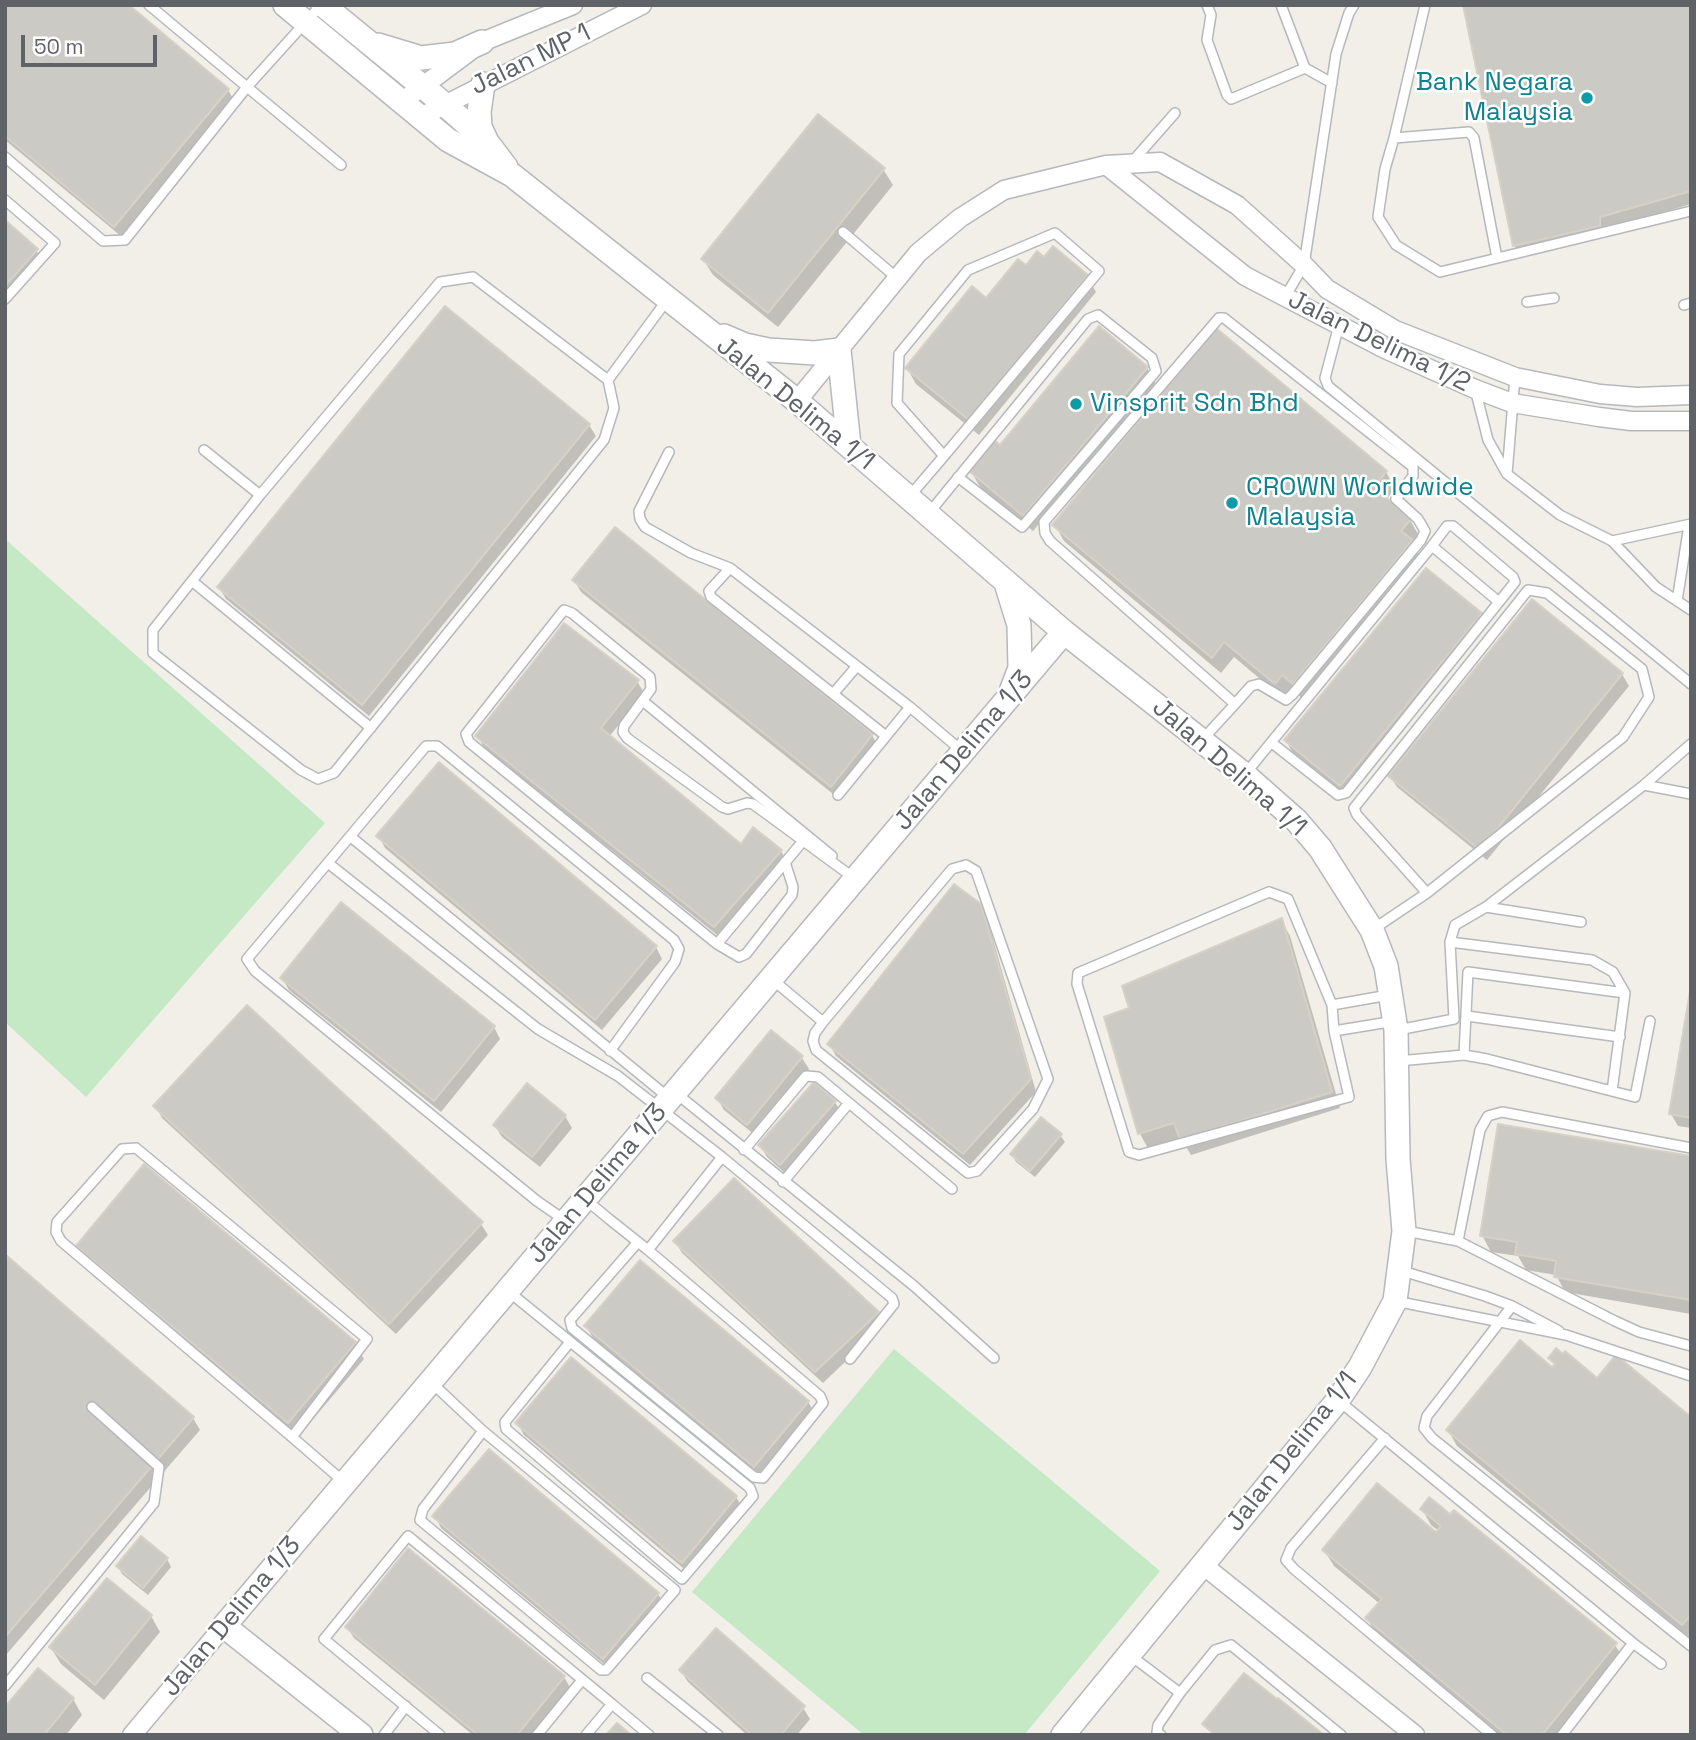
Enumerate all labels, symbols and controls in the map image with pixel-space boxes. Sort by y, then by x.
street label: Jalan MP 1 [466,18,596,102]
scale bar [24,21,161,65]
text: 50 m [34,33,84,60]
place label: Bank Negara Malaysia [1416,67,1573,128]
marker: Bank Negara Malaysia [1579,90,1595,106]
street label: Jalan Delima 1/2 [1283,284,1475,400]
street label: Jalan Delima 1/1 [710,331,880,477]
place label: Vinsprit Sdn Bhd [1090,388,1299,420]
marker: Vinsprit Sdn Bhd [1068,396,1084,412]
place label: CROWN Worldwide Malaysia [1246,472,1474,534]
marker: CROWN Worldwide Malaysia [1224,495,1240,511]
street label: Jalan Delima 1/3 [888,665,1040,837]
street label: Jalan Delima 1/1 [1145,692,1313,844]
street label: Jalan Delima 1/3 [522,1098,674,1270]
street label: Jalan Delima 1/1 [1220,1366,1364,1538]
street label: Jalan Delima 1/3 [156,1531,308,1703]

